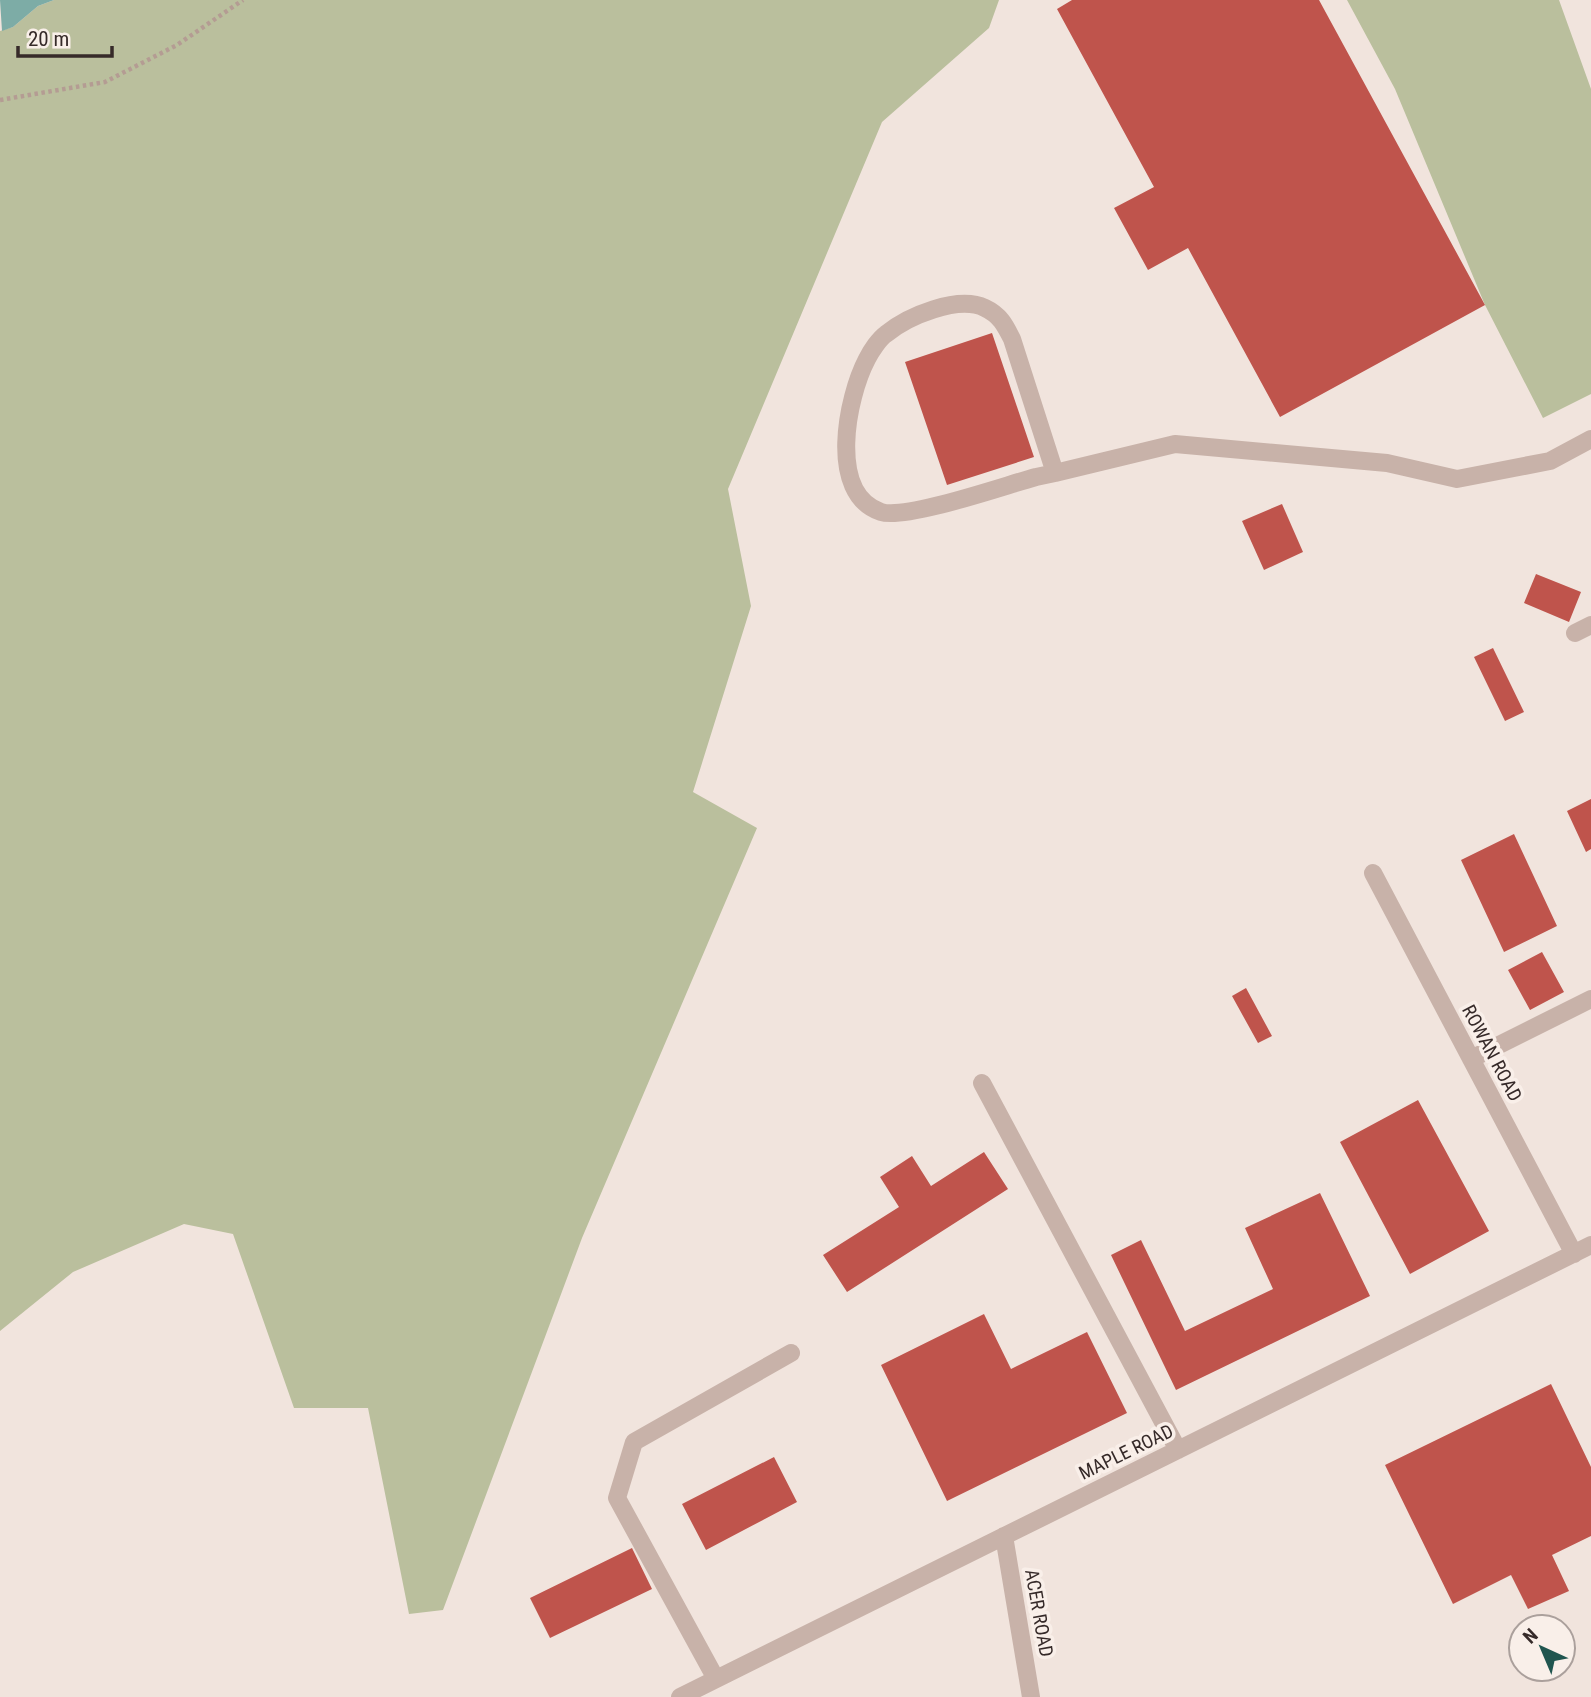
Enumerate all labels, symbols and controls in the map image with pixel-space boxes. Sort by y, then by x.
scale bar [18,14,112,58]
text: 20 m [28,27,69,51]
street label: ROWAN ROAD [1457,1001,1527,1105]
street label: MAPLE ROAD [1075,1419,1177,1485]
street label: ACER ROAD [1020,1567,1058,1659]
north arrow [1507,1613,1577,1683]
text: N [1518,1624,1543,1648]

